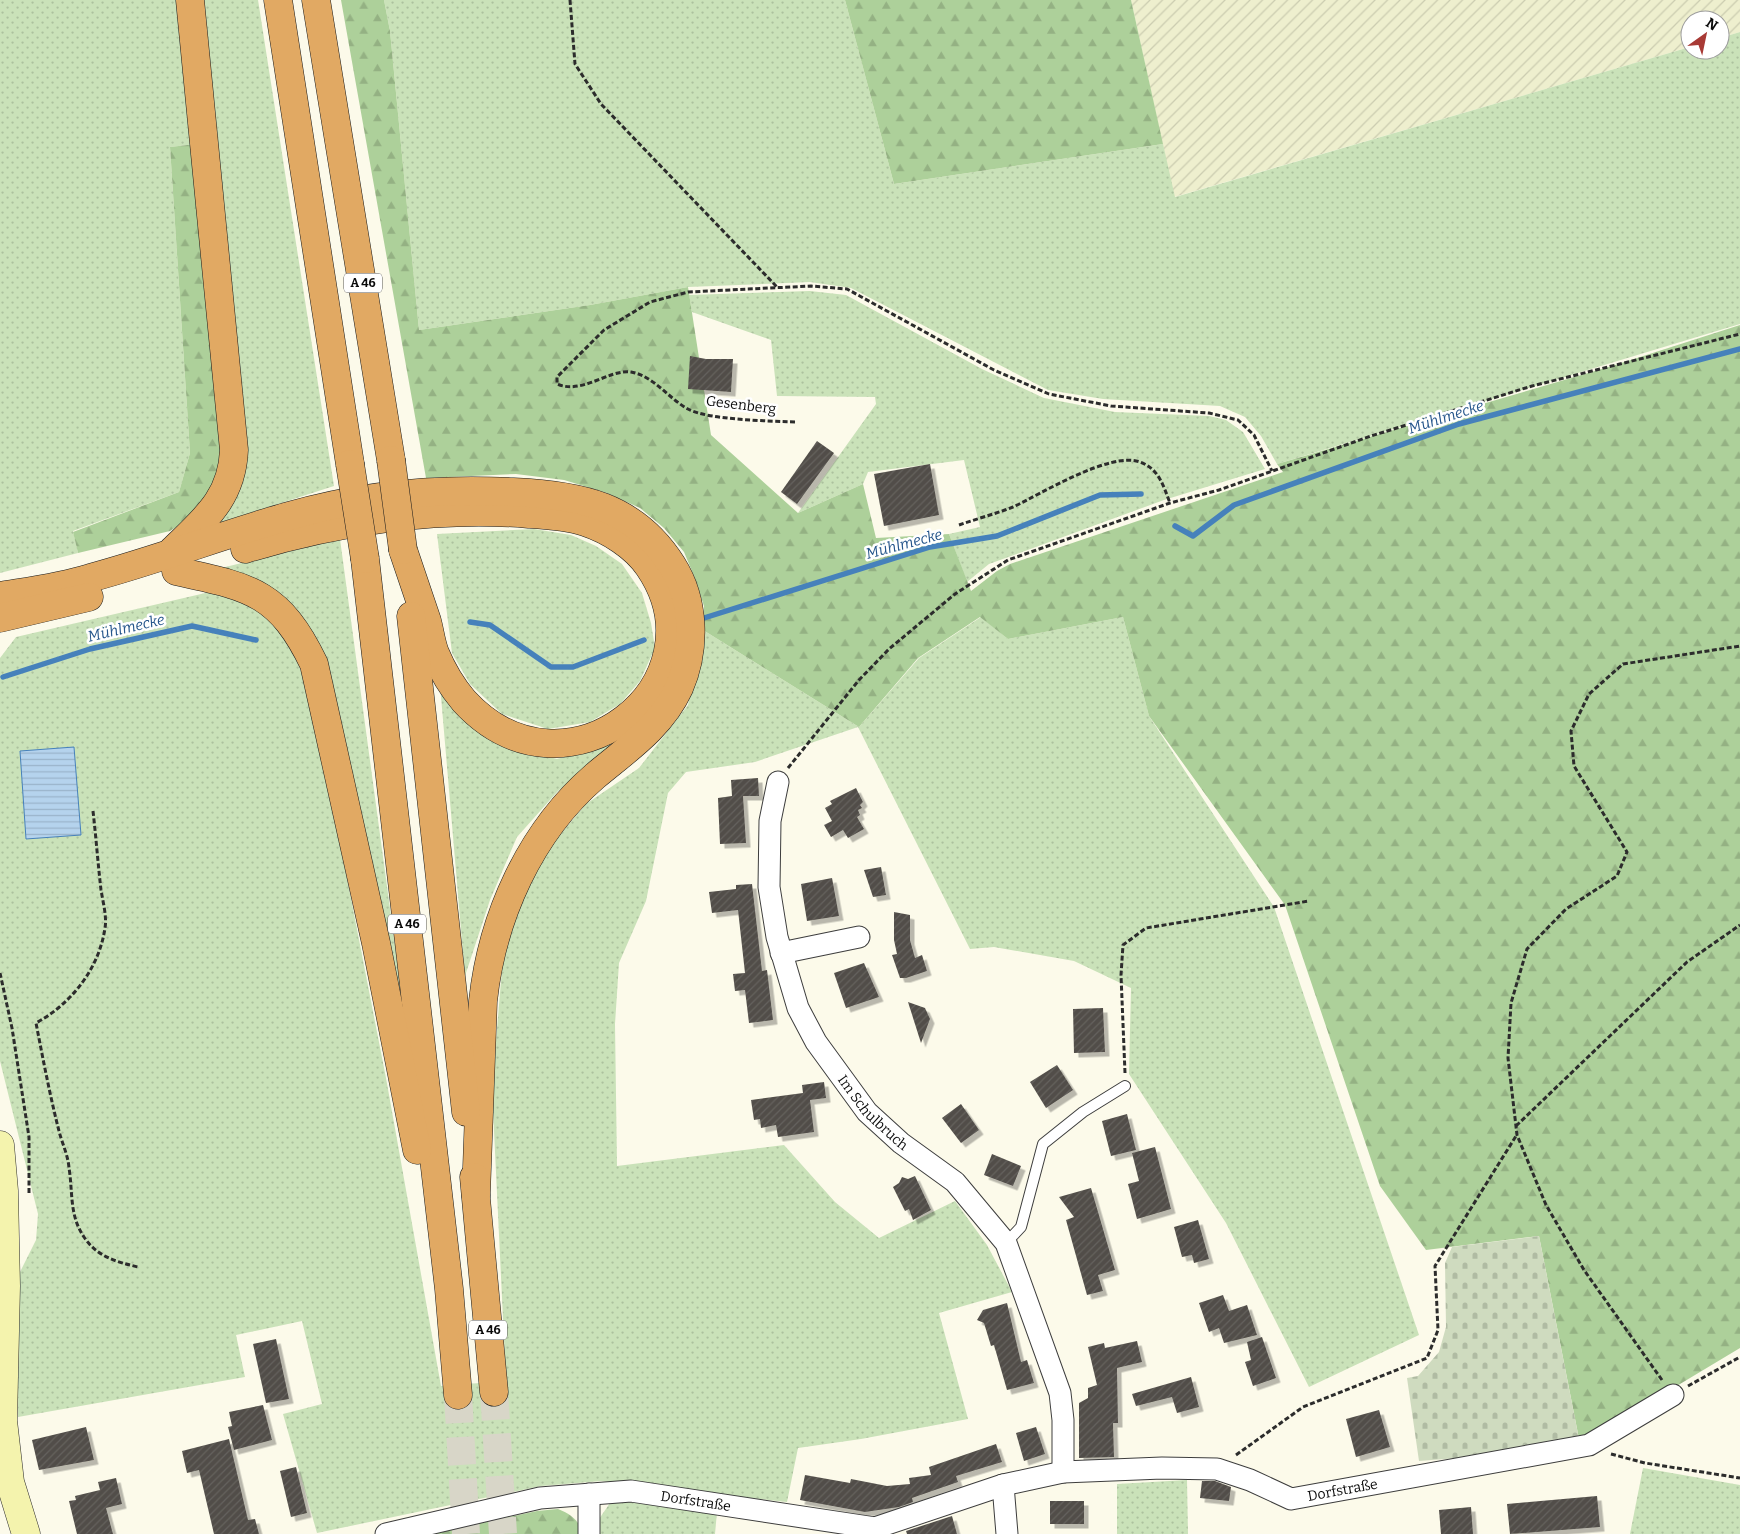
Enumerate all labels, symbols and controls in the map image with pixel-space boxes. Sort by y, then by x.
north arrow [1680,10,1730,60]
text: N [1703,14,1721,35]
road number: A 46 [344,274,382,292]
street label: Gesenberg [705,392,777,418]
water label: Mühlmecke [1406,396,1486,438]
water label: Mühlmecke [864,525,945,563]
water label: Mühlmecke [86,610,167,646]
road number: A 46 [388,914,426,934]
street label: Im Schulbruch [834,1072,912,1154]
road number: A 46 [469,1320,507,1340]
street label: Dorfstraße [1306,1475,1379,1504]
street label: Dorfstraße [660,1487,732,1515]

